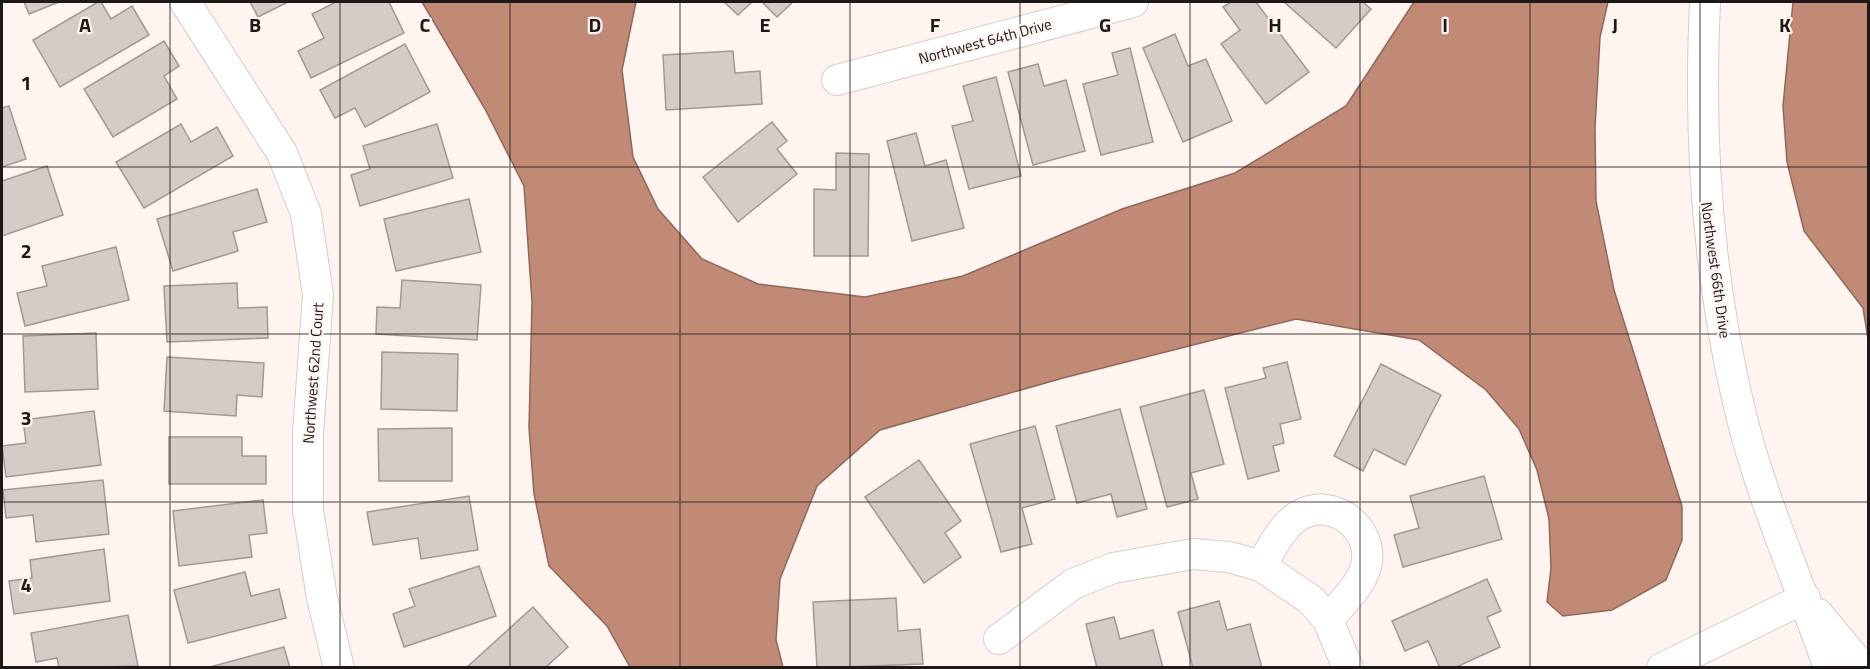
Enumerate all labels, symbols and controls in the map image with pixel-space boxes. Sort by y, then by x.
text: A [79,9,91,40]
text: B [249,9,261,40]
text: C [420,9,431,40]
text: D [589,9,601,40]
text: E [759,9,771,40]
text: F [930,9,941,40]
text: G [1099,9,1111,40]
text: H [1268,9,1282,40]
text: I [1442,9,1448,40]
text: J [1612,9,1618,40]
text: K [1779,9,1791,40]
street label: Northwest 64th Drive [916,12,1054,70]
text: 1 [20,67,32,98]
street label: Northwest 66th Drive [1695,201,1737,339]
text: 2 [20,235,32,266]
street label: Northwest 62nd Court [297,301,329,444]
text: 3 [20,402,32,433]
text: 4 [20,569,32,600]

